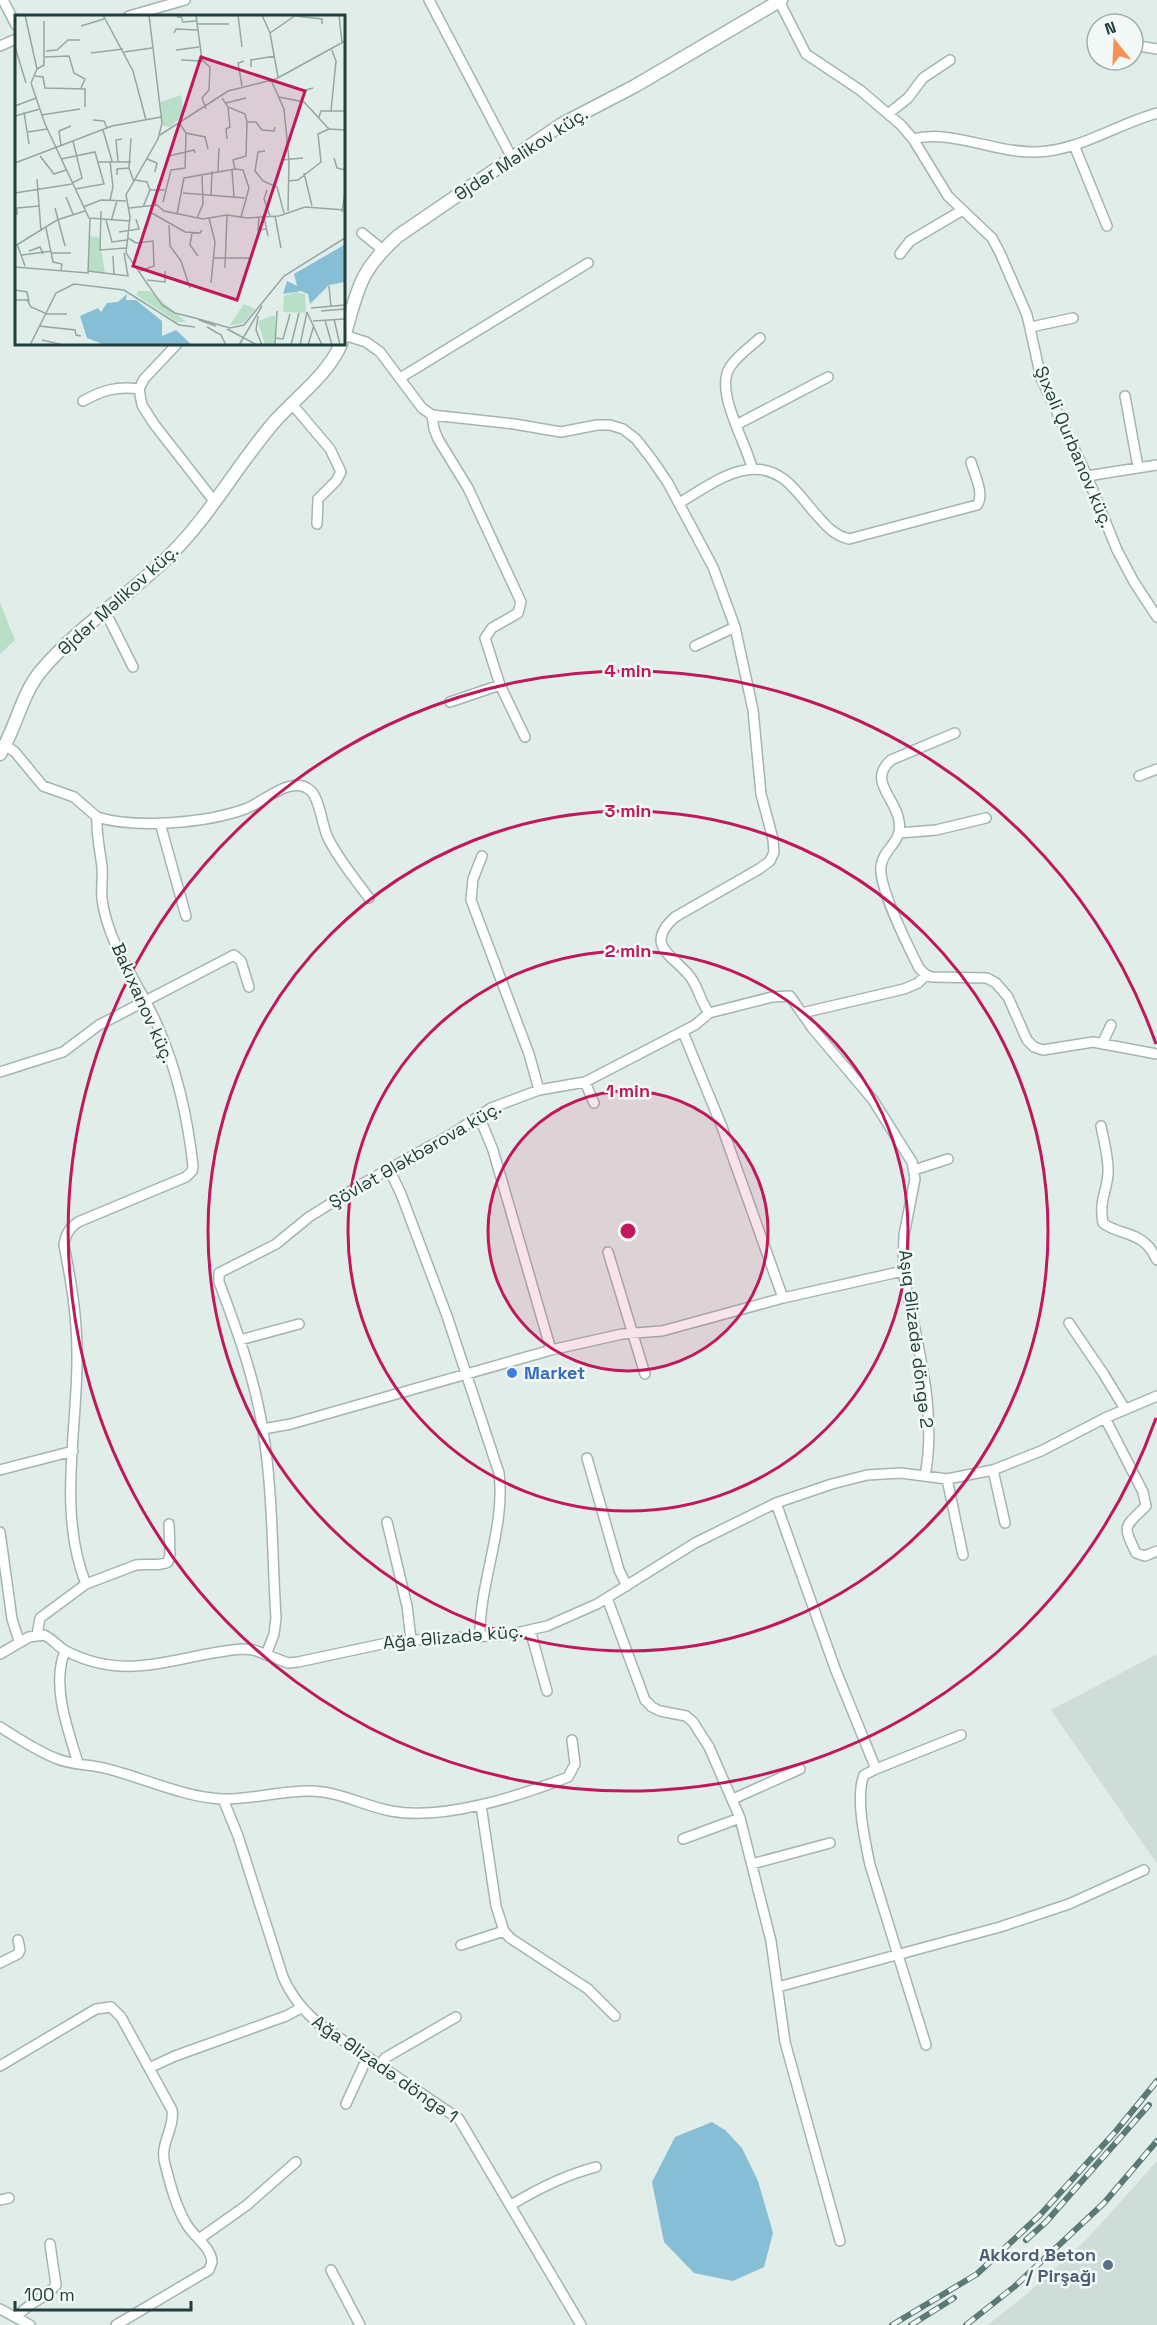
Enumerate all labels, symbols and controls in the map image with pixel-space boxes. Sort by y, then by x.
north arrow [1085,12,1145,72]
inset map [15,15,345,345]
text: N [1102,17,1119,40]
street label: Əjdər Məlikov küç. [449,102,592,205]
street label: Şıxəli Qurbanov küç. [1030,362,1119,531]
street label: Əjdər Məlikov küç. [52,539,183,660]
text: 4 min [604,659,652,682]
text: 3 min [605,799,651,822]
street label: Bakıxanov küç. [107,939,180,1066]
text: 2 min [605,939,651,962]
text: 1 min [606,1079,650,1102]
street label: Şövlət Ələkbərova küç. [324,1096,505,1213]
centre of rings [618,1221,638,1241]
street label: Aşıq Əlizadə döngə 2 [894,1248,939,1430]
place label: Market [524,1361,585,1384]
marker: Market [505,1366,519,1380]
street label: Ağa Əlizadə küç. [382,1619,524,1654]
street label: Ağa Əlizadə döngə 1 [308,2010,463,2128]
place label: Akkord Beton / Pirşağı [979,2243,1096,2287]
marker: Akkord Beton / Pirşağı [1101,2258,1115,2272]
scale bar [15,2274,190,2312]
text: 100 m [24,2283,75,2306]

